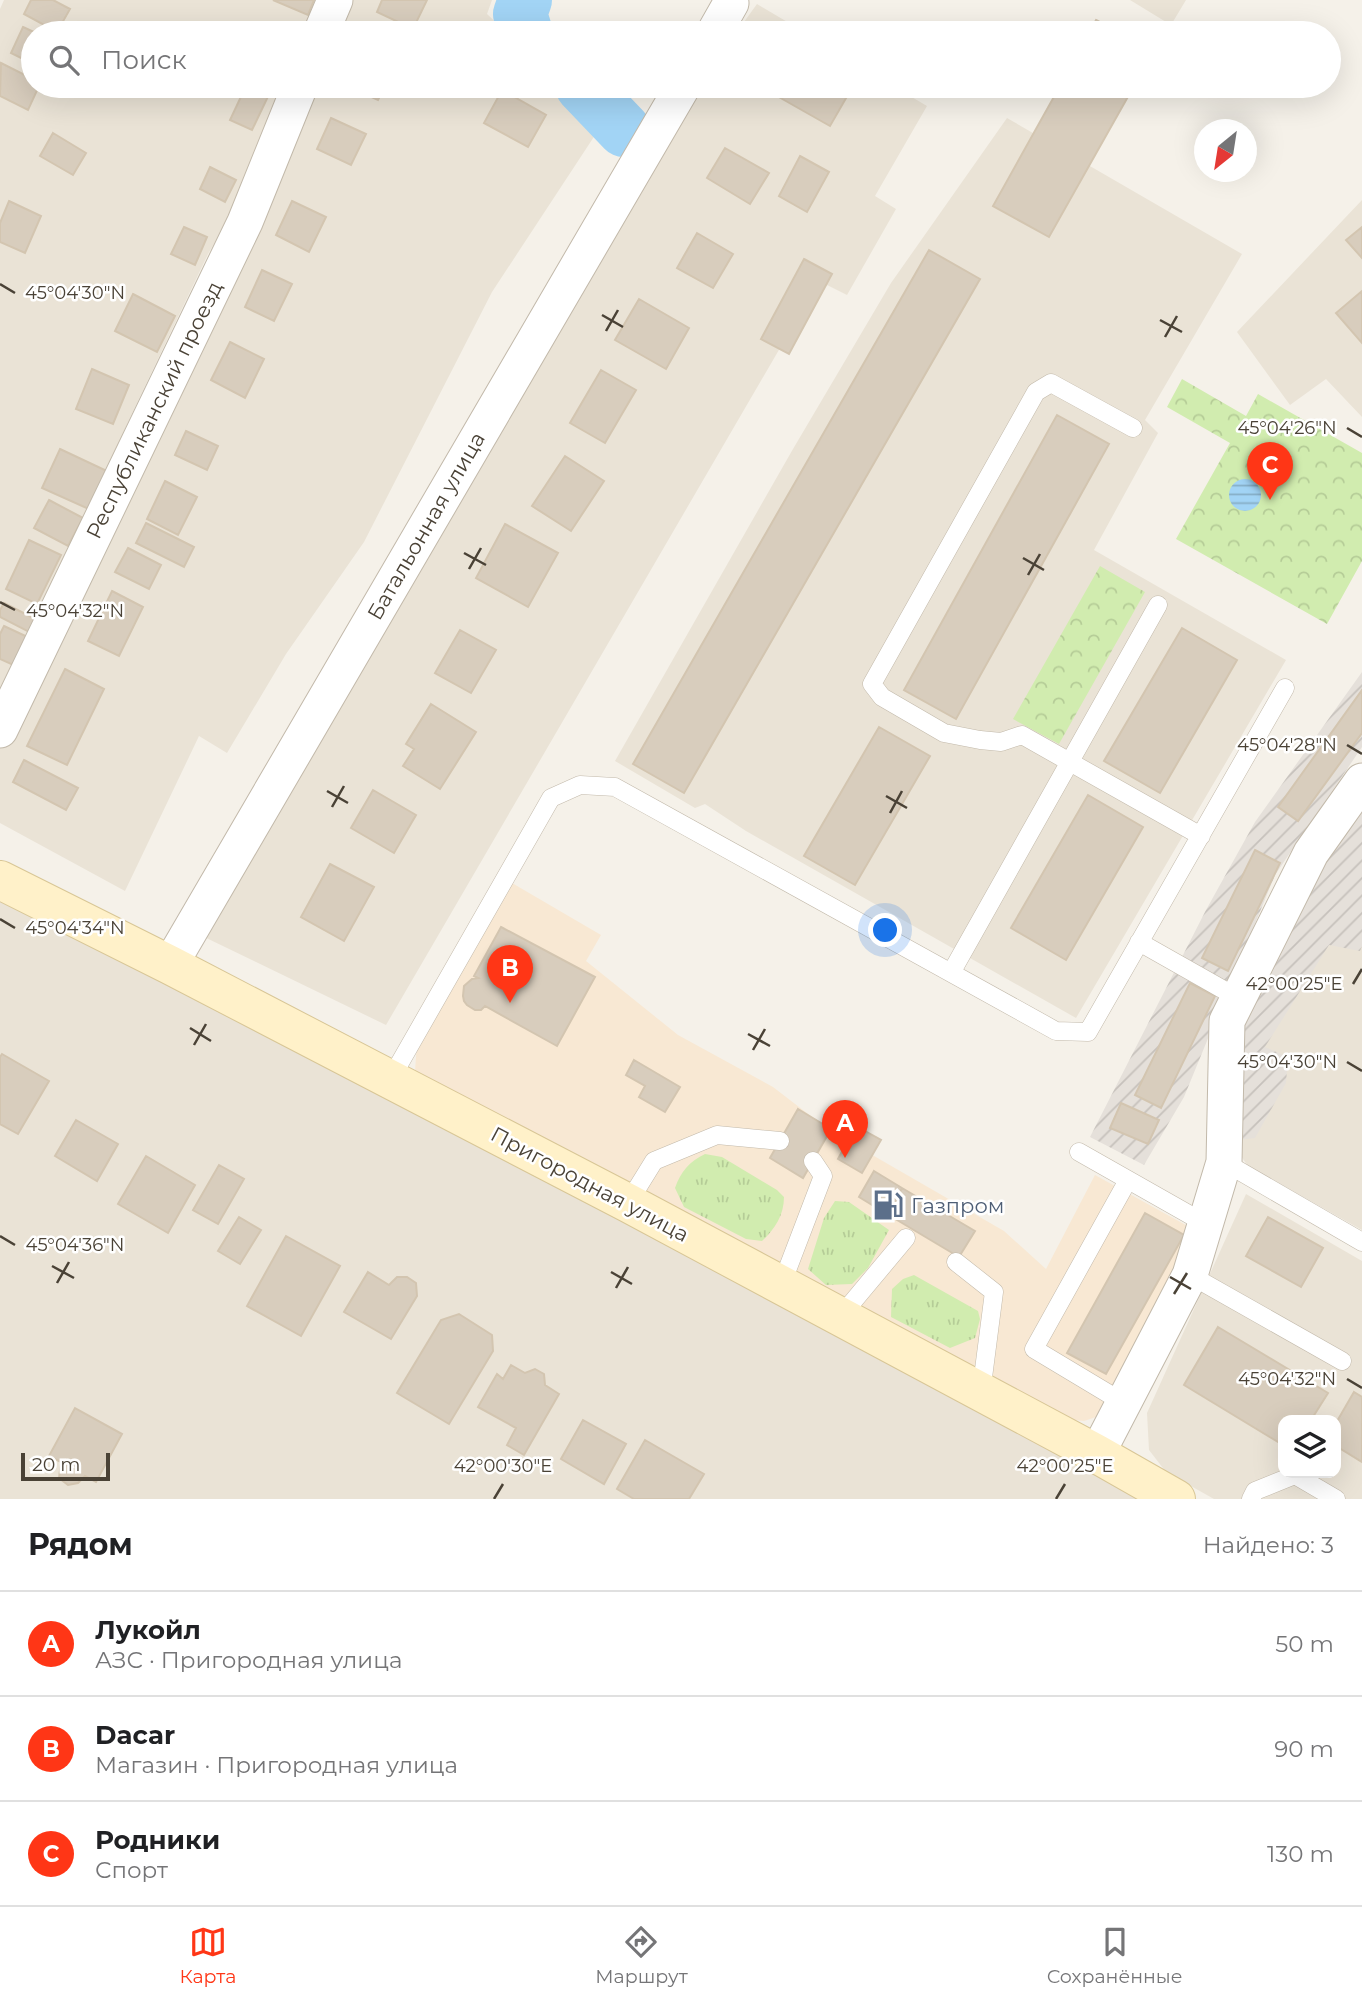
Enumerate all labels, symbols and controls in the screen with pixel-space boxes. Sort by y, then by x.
search box [21,21,1341,98]
icon: search [45,41,83,79]
text: Поиск [101,44,187,76]
north arrow [1194,119,1257,182]
street label: Республиканский проезд [81,277,227,543]
text: 45°04'30"N [25,282,125,304]
text: 45°04'26"N [1237,417,1337,439]
street label: Батальонная улица [362,428,490,624]
pin: C [1247,442,1293,500]
text: 45°04'32"N [26,600,124,622]
text: 45°04'28"N [1237,734,1337,756]
your location [868,913,902,947]
text: 45°04'34"N [25,917,125,939]
pin: B [487,945,533,1003]
text: 42°00'25"E [1246,973,1342,995]
text: 45°04'30"N [1237,1051,1337,1073]
pin: A [822,1100,868,1158]
street label: Пригородная улица [487,1121,693,1247]
fuel station icon: Газпром [871,1188,905,1222]
place label: Газпром [911,1193,1004,1218]
text: 45°04'36"N [26,1234,124,1256]
text: 45°04'32"N [1238,1368,1336,1390]
map controls [1278,1415,1341,1478]
button: layers [1278,1415,1341,1478]
scale bar [21,1450,110,1482]
text: 20 m [32,1453,80,1476]
text: 42°00'30"E [454,1455,552,1477]
text: 42°00'25"E [1017,1455,1113,1477]
text: Рядом [28,1526,133,1563]
text: Найдено: 3 [1203,1531,1334,1559]
text: Лукойл [95,1614,201,1646]
text: A [42,1630,60,1658]
text: 50 m [1275,1630,1334,1658]
text: АЗС · Пригородная улица [95,1646,402,1674]
text: Dacar [95,1719,175,1751]
text: B [42,1735,60,1763]
text: 90 m [1274,1735,1334,1763]
text: Магазин · Пригородная улица [95,1751,458,1779]
text: Родники [95,1824,220,1856]
text: C [43,1840,59,1868]
text: 130 m [1267,1840,1334,1868]
text: Спорт [95,1856,168,1884]
tab: Карта [179,1923,236,1988]
tab: Маршрут [595,1923,688,1988]
tab: Сохранённые [1047,1923,1183,1988]

